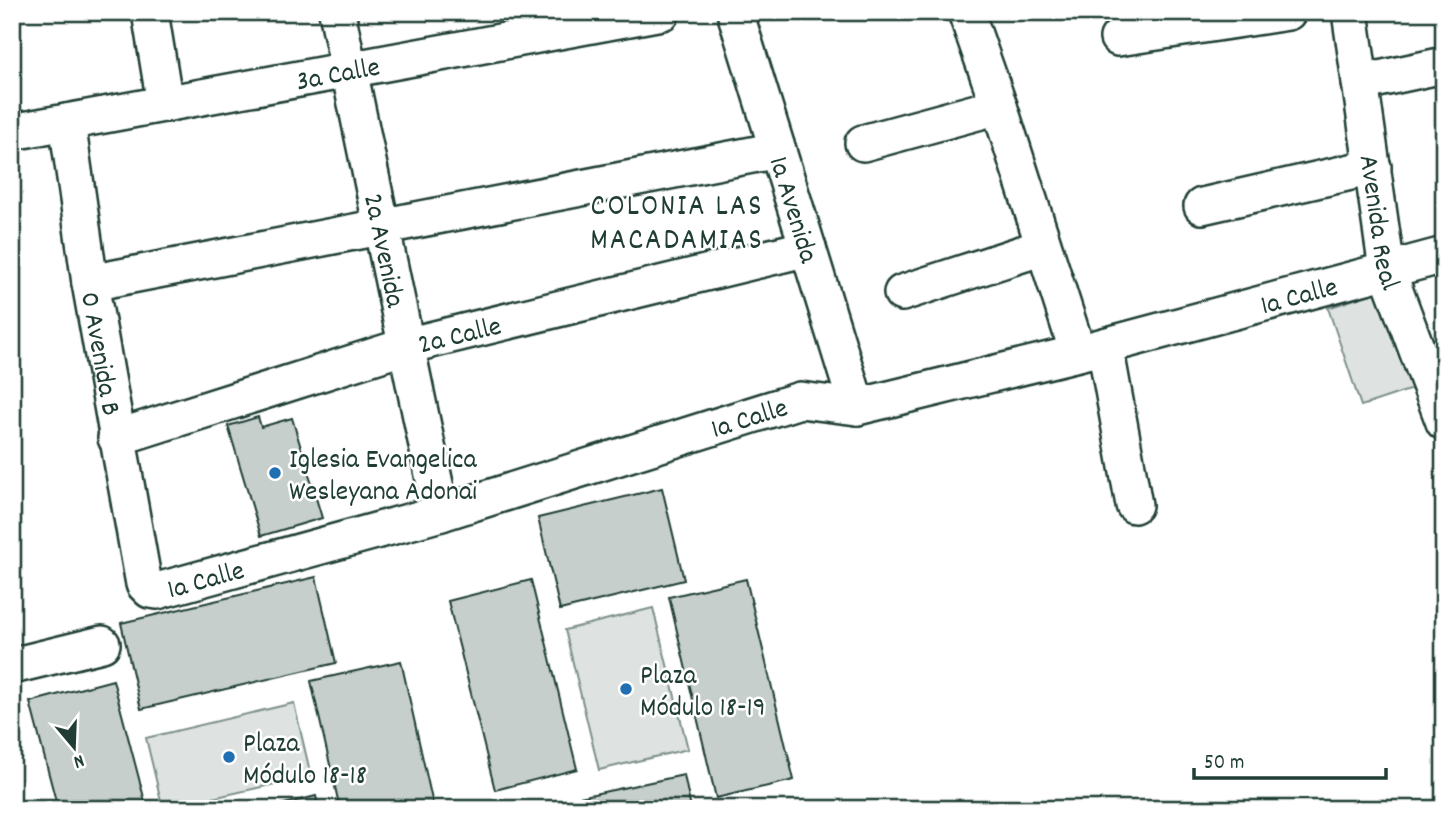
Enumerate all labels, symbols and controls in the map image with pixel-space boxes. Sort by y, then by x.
street label: 3a Calle [293,49,384,104]
street label: 1a Avenida [756,152,827,269]
street label: Avenida Real [1346,152,1408,297]
district label: COLONIA LAS MACADAMIAS [590,187,764,264]
street label: 2a Avenida [350,190,413,312]
street label: 1a Calle [1257,269,1343,328]
street label: 0 Avenida B [67,289,128,419]
street label: 2a Calle [415,308,506,367]
street label: 1a Calle [707,390,793,452]
place label: Iglesia Evangelica Wesleyana Adonai [289,442,477,514]
marker: Iglesia Evangelica Wesleyana Adonai [267,465,283,481]
street label: 1a Calle [163,553,250,612]
place label: Plaza Módulo 18-19 [640,658,766,730]
marker: Plaza Módulo 18-19 [618,681,634,697]
north arrow [38,712,108,782]
place label: Plaza Módulo 18-18 [243,726,367,798]
scale bar [1194,737,1386,781]
text: N [70,745,87,774]
marker: Plaza Módulo 18-18 [221,749,237,765]
text: 50 m [1204,749,1244,779]

